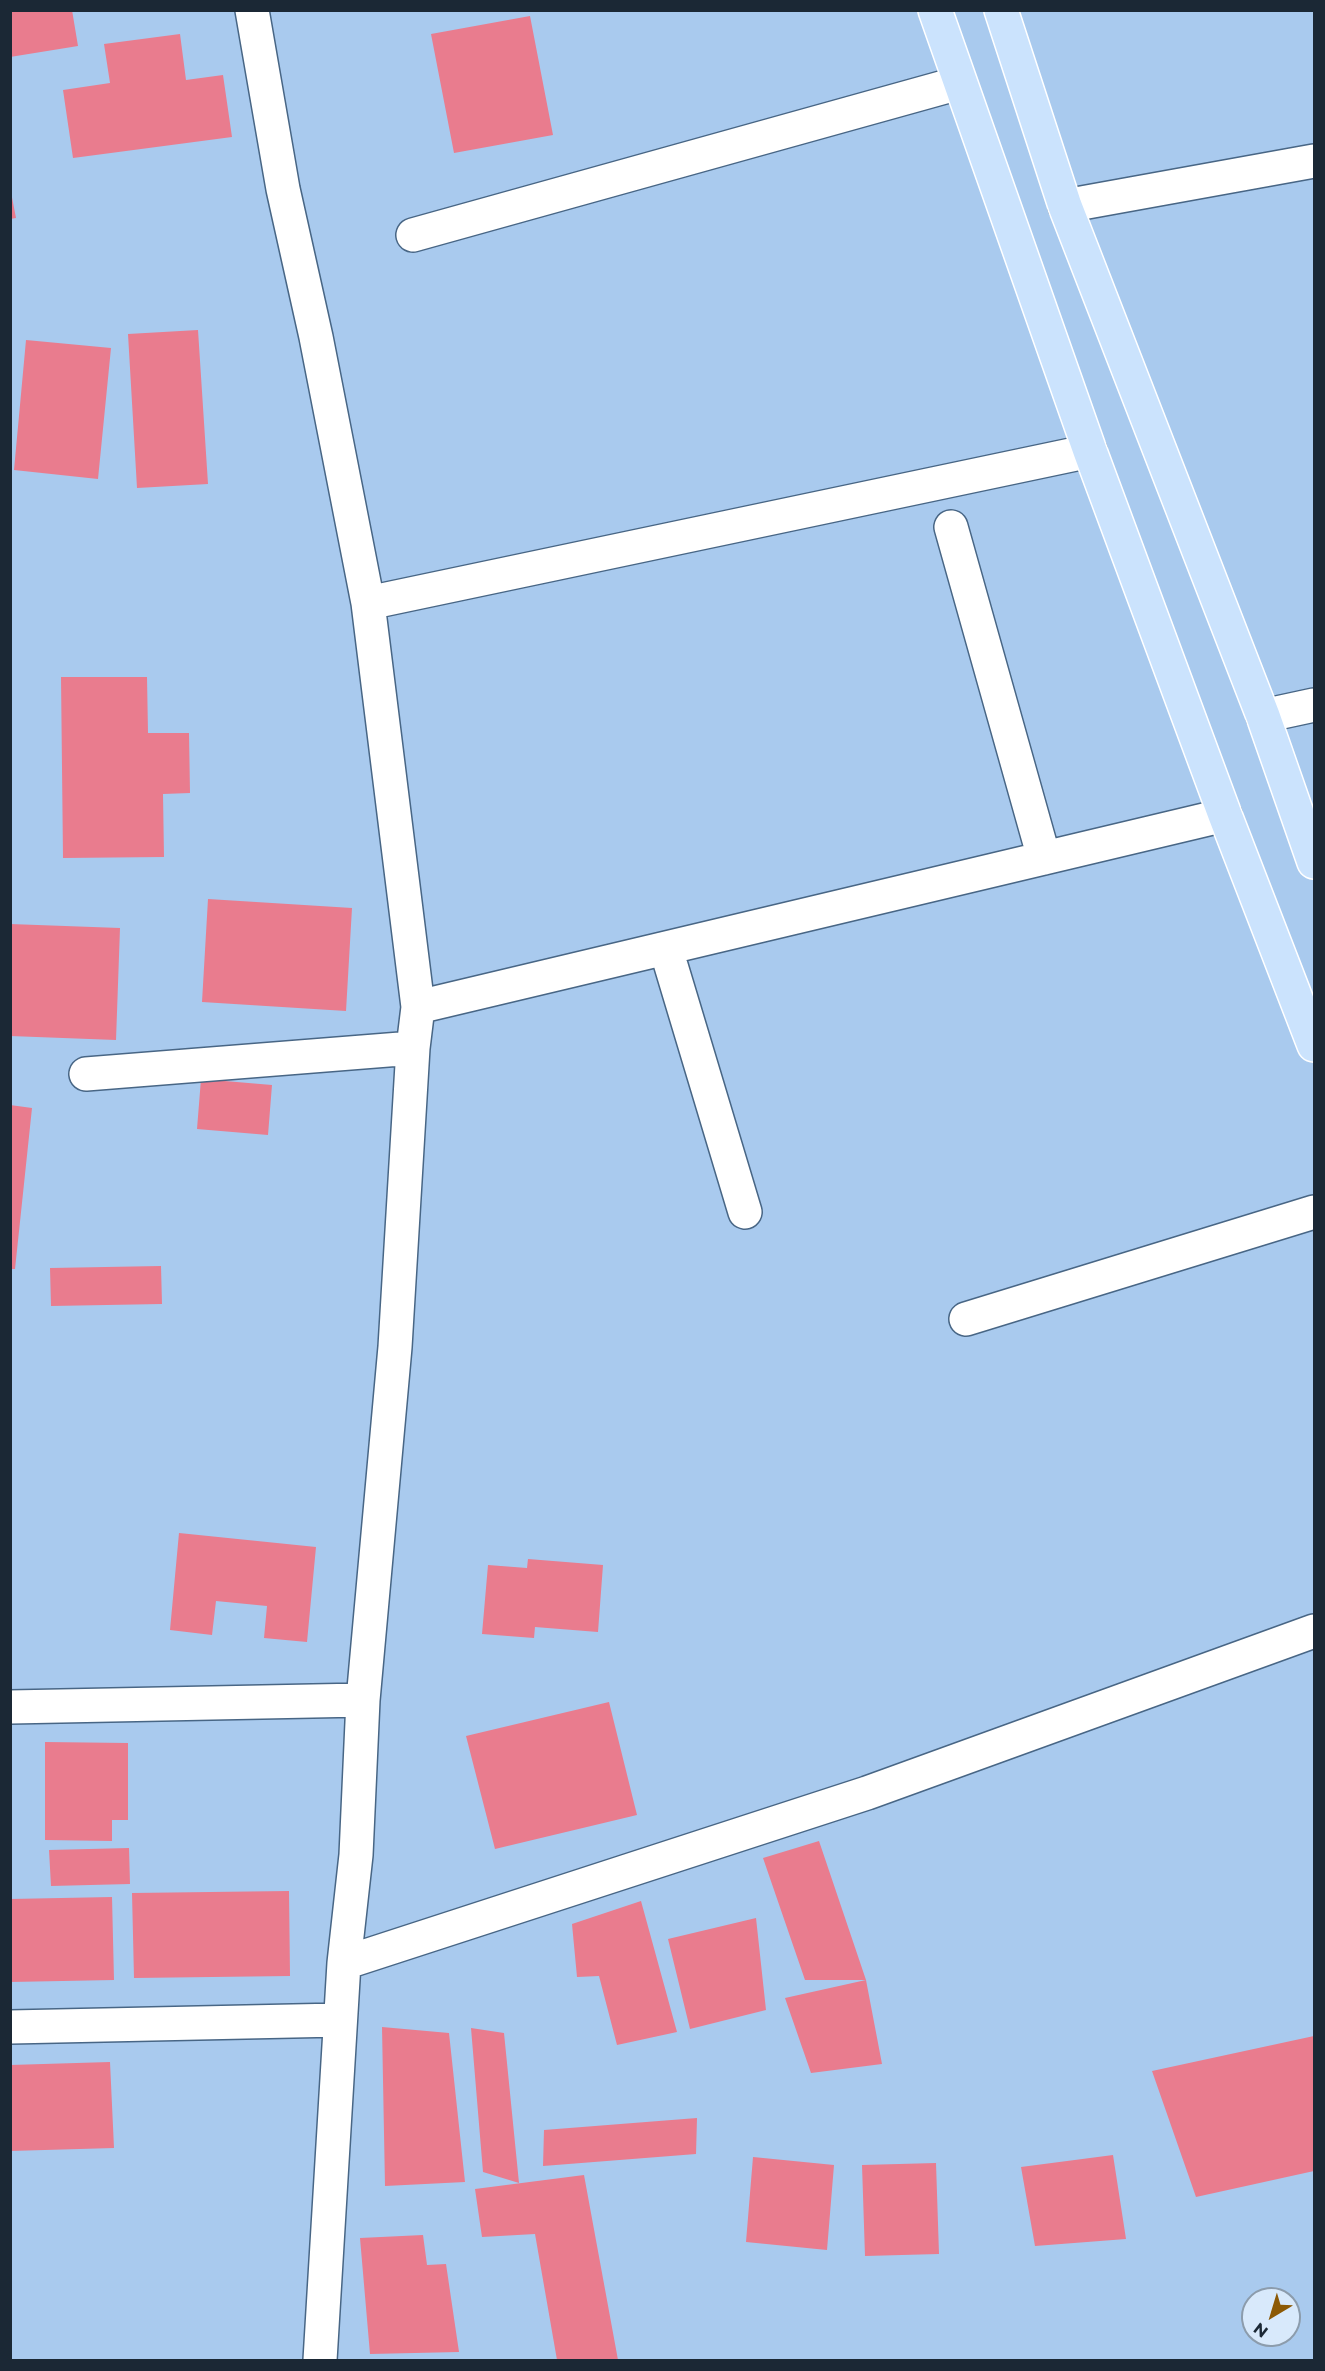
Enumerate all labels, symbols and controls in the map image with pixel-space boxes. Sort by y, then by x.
north arrow [1241,2287,1301,2347]
text: N [1250,2319,1272,2341]

